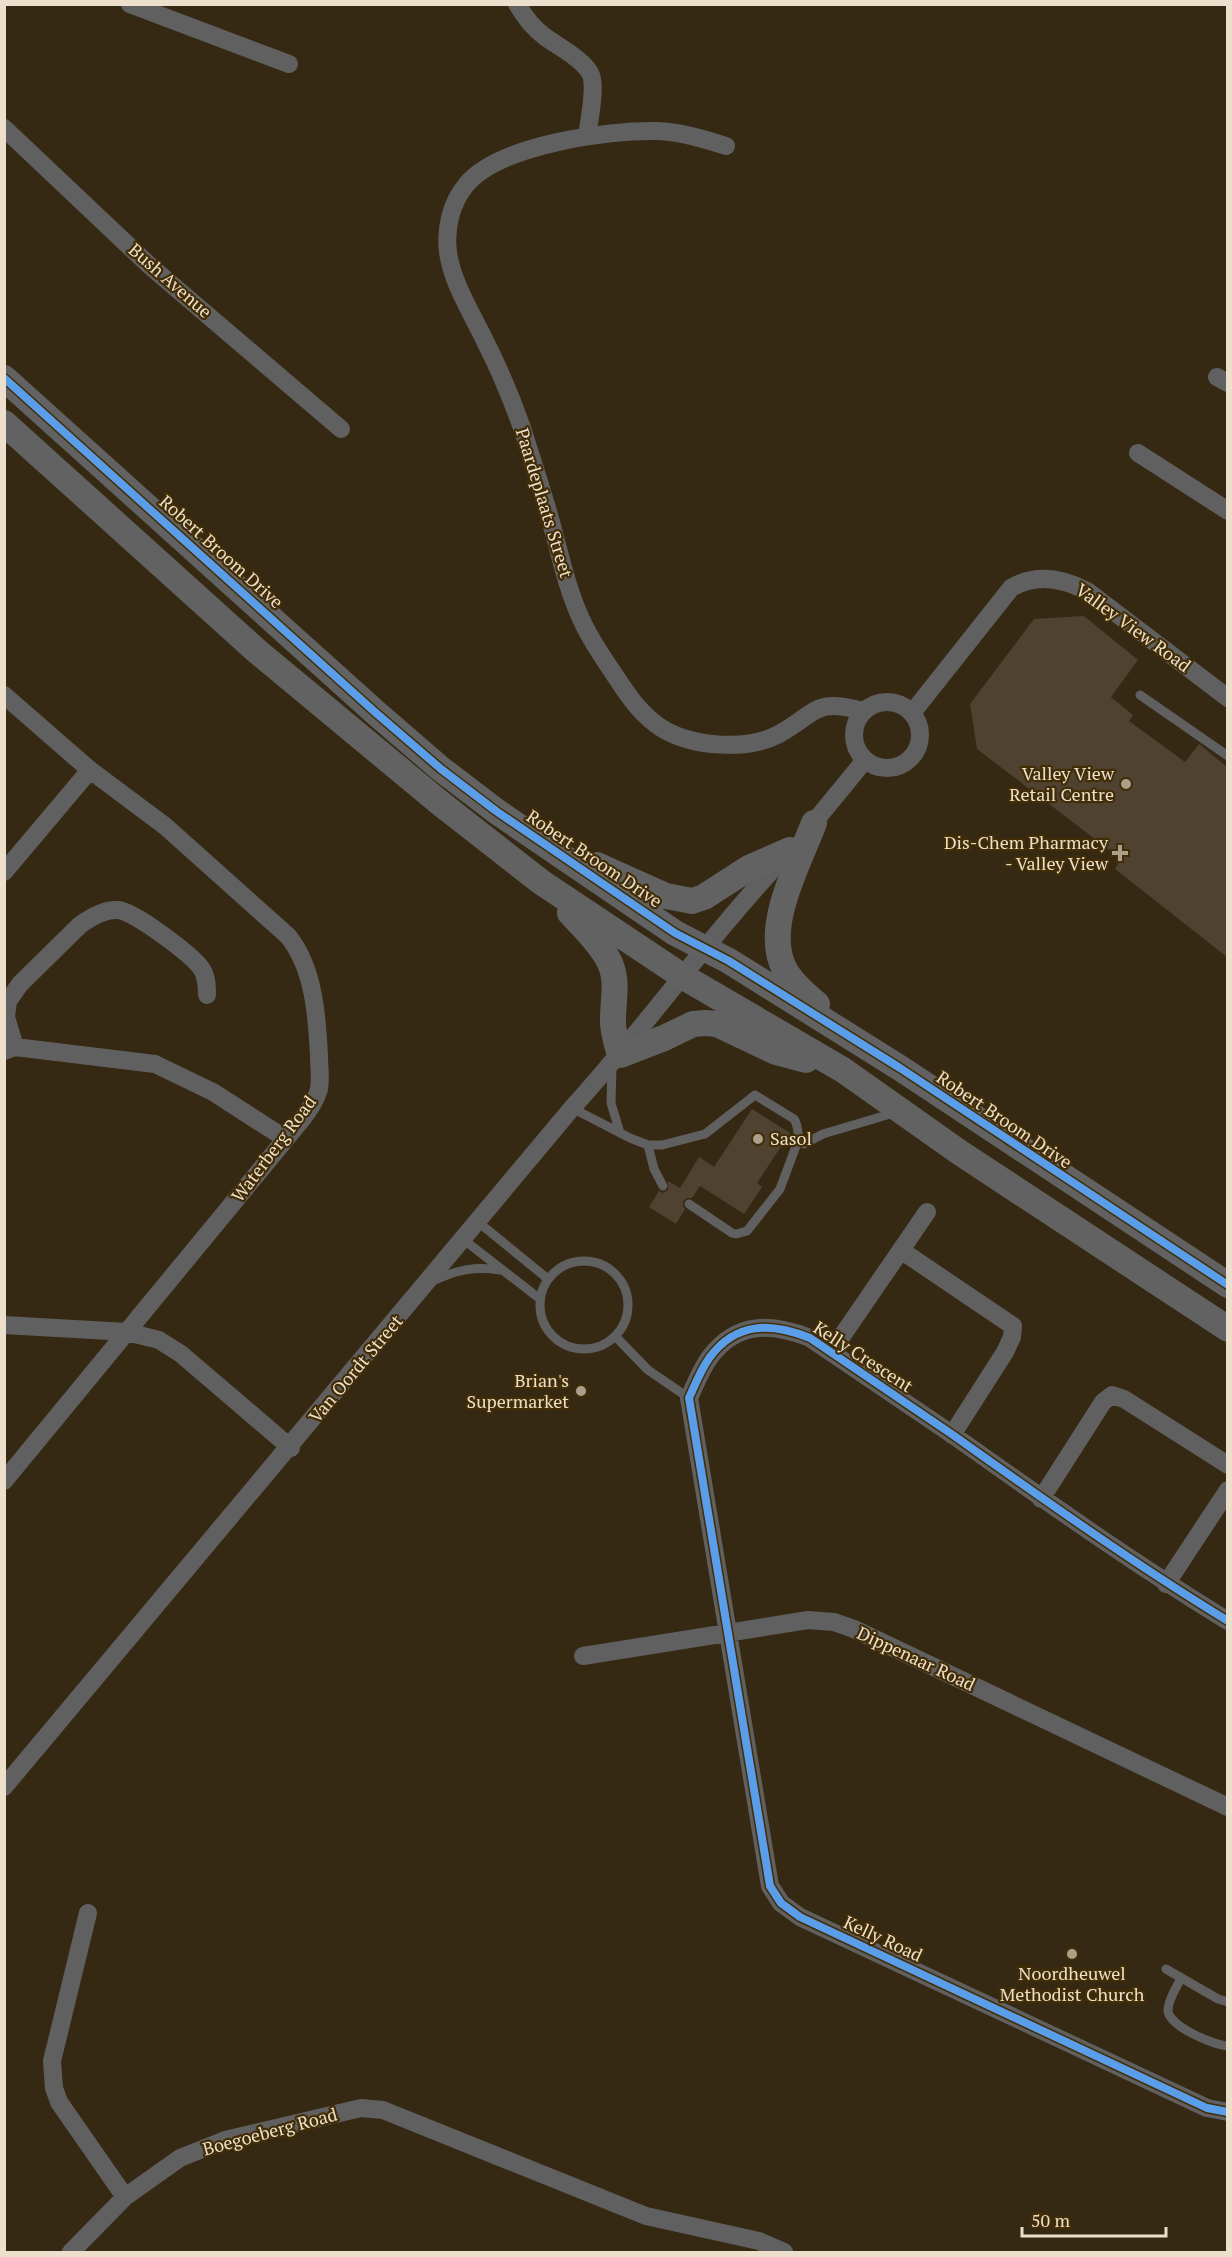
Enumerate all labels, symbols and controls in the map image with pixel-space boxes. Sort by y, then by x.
street label: Bush Avenue [124,237,217,323]
street label: Paardeplaats Street [511,425,579,581]
street label: Robert Broom Drive [155,489,289,613]
street label: Valley View Road [1071,577,1196,677]
place label: Valley View Retail Centre [1009,761,1115,806]
marker: Valley View Retail Centre [1119,777,1133,791]
street label: Robert Broom Drive [522,804,667,912]
place label: Dis-Chem Pharmacy - Valley View [944,830,1109,875]
marker: Dis-Chem Pharmacy - Valley View [1113,846,1127,860]
street label: Robert Broom Drive [932,1065,1077,1173]
street label: Waterberg Road [225,1090,321,1206]
place label: Sasol [770,1126,812,1150]
marker: Sasol [751,1132,765,1146]
street label: Van Oordt Street [303,1309,408,1427]
street label: Kelly Crescent [809,1315,918,1397]
place label: Brian's Supermarket [467,1368,569,1413]
marker: Brian's Supermarket [574,1384,588,1398]
street label: Dippenaar Road [853,1620,979,1696]
street label: Kelly Road [840,1909,927,1967]
marker: Noordheuwel Methodist Church [1065,1947,1079,1961]
place label: Noordheuwel Methodist Church [1000,1961,1145,2006]
street label: Boegoeberg Road [200,2102,340,2161]
scale bar [1022,2200,1166,2238]
text: 50 m [1031,2208,1071,2232]

